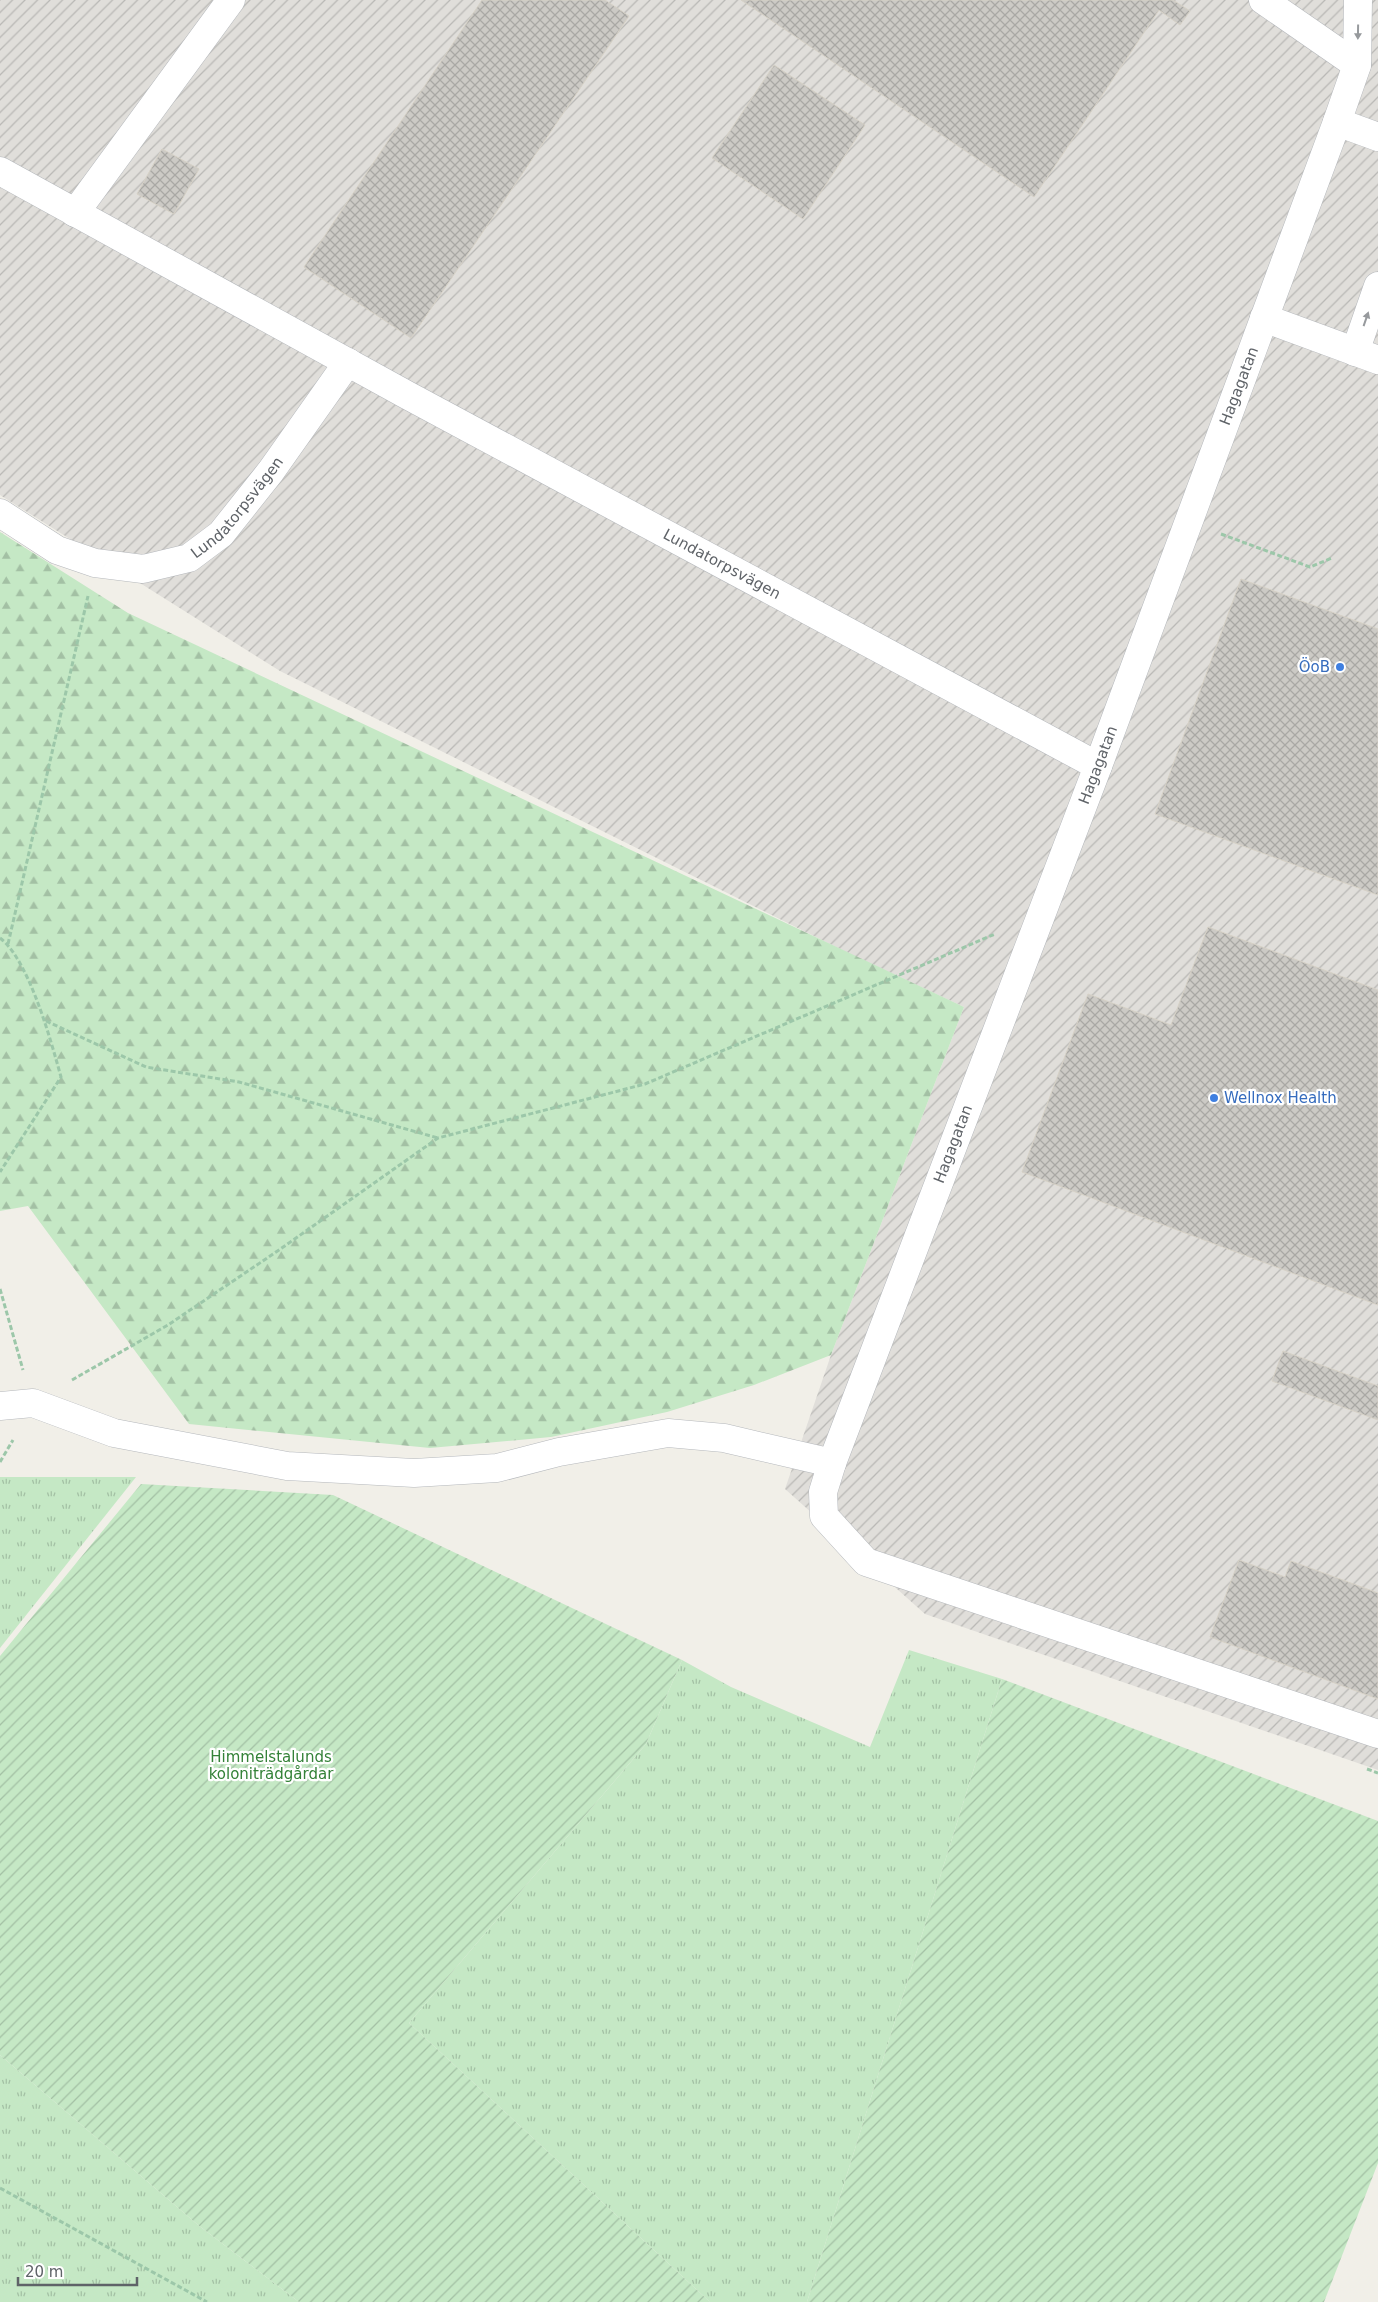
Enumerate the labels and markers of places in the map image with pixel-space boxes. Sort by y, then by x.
place label: ÖoB [1299,657,1330,676]
marker: ÖoB [1334,661,1346,673]
place label: Wellnox Health [1224,1089,1337,1107]
marker: Wellnox Health [1208,1092,1220,1104]

